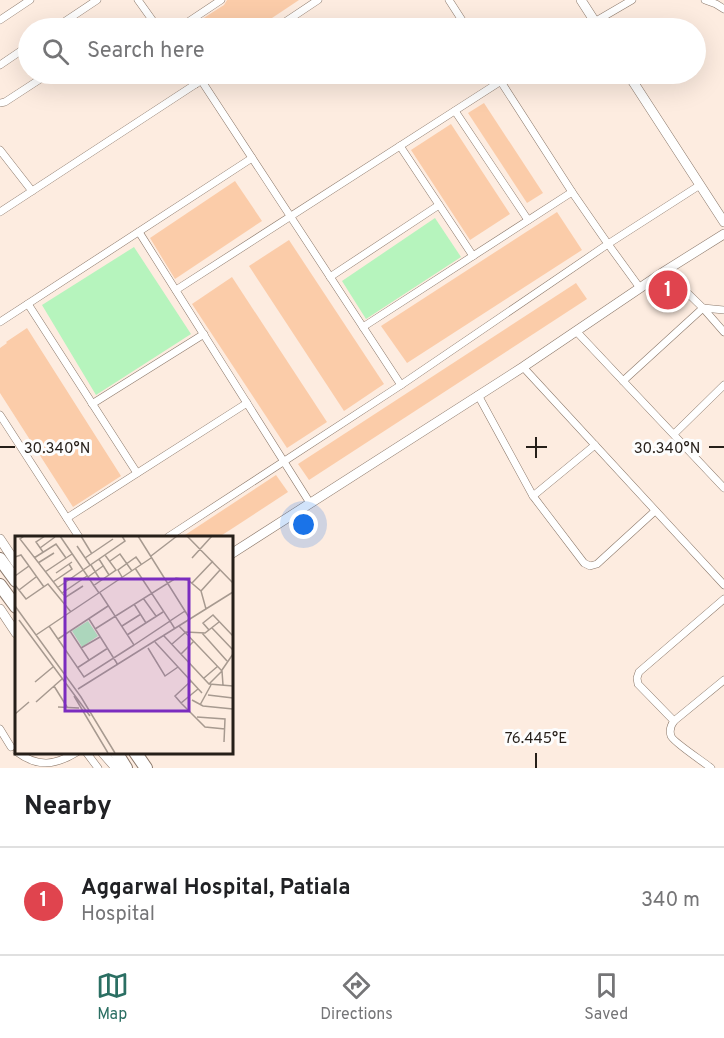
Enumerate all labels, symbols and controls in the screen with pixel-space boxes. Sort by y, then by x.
search box [18,18,706,84]
icon: search [39,35,72,68]
text: Search here [87,38,205,65]
pin: 1 [648,268,688,312]
text: 30.340°N [24,440,90,459]
text: 30.340°N [634,440,700,459]
your location [289,510,318,539]
inset map [15,536,232,753]
text: 76.445°E [505,730,567,749]
text: Nearby [24,791,112,824]
text: Aggarwal Hospital, Patiala [81,875,351,902]
text: 1 [40,888,48,914]
text: 340 m [641,888,700,914]
text: Hospital [81,902,155,928]
tab: Map [96,969,129,1025]
tab: Directions [320,969,393,1025]
tab: Saved [584,969,628,1025]

